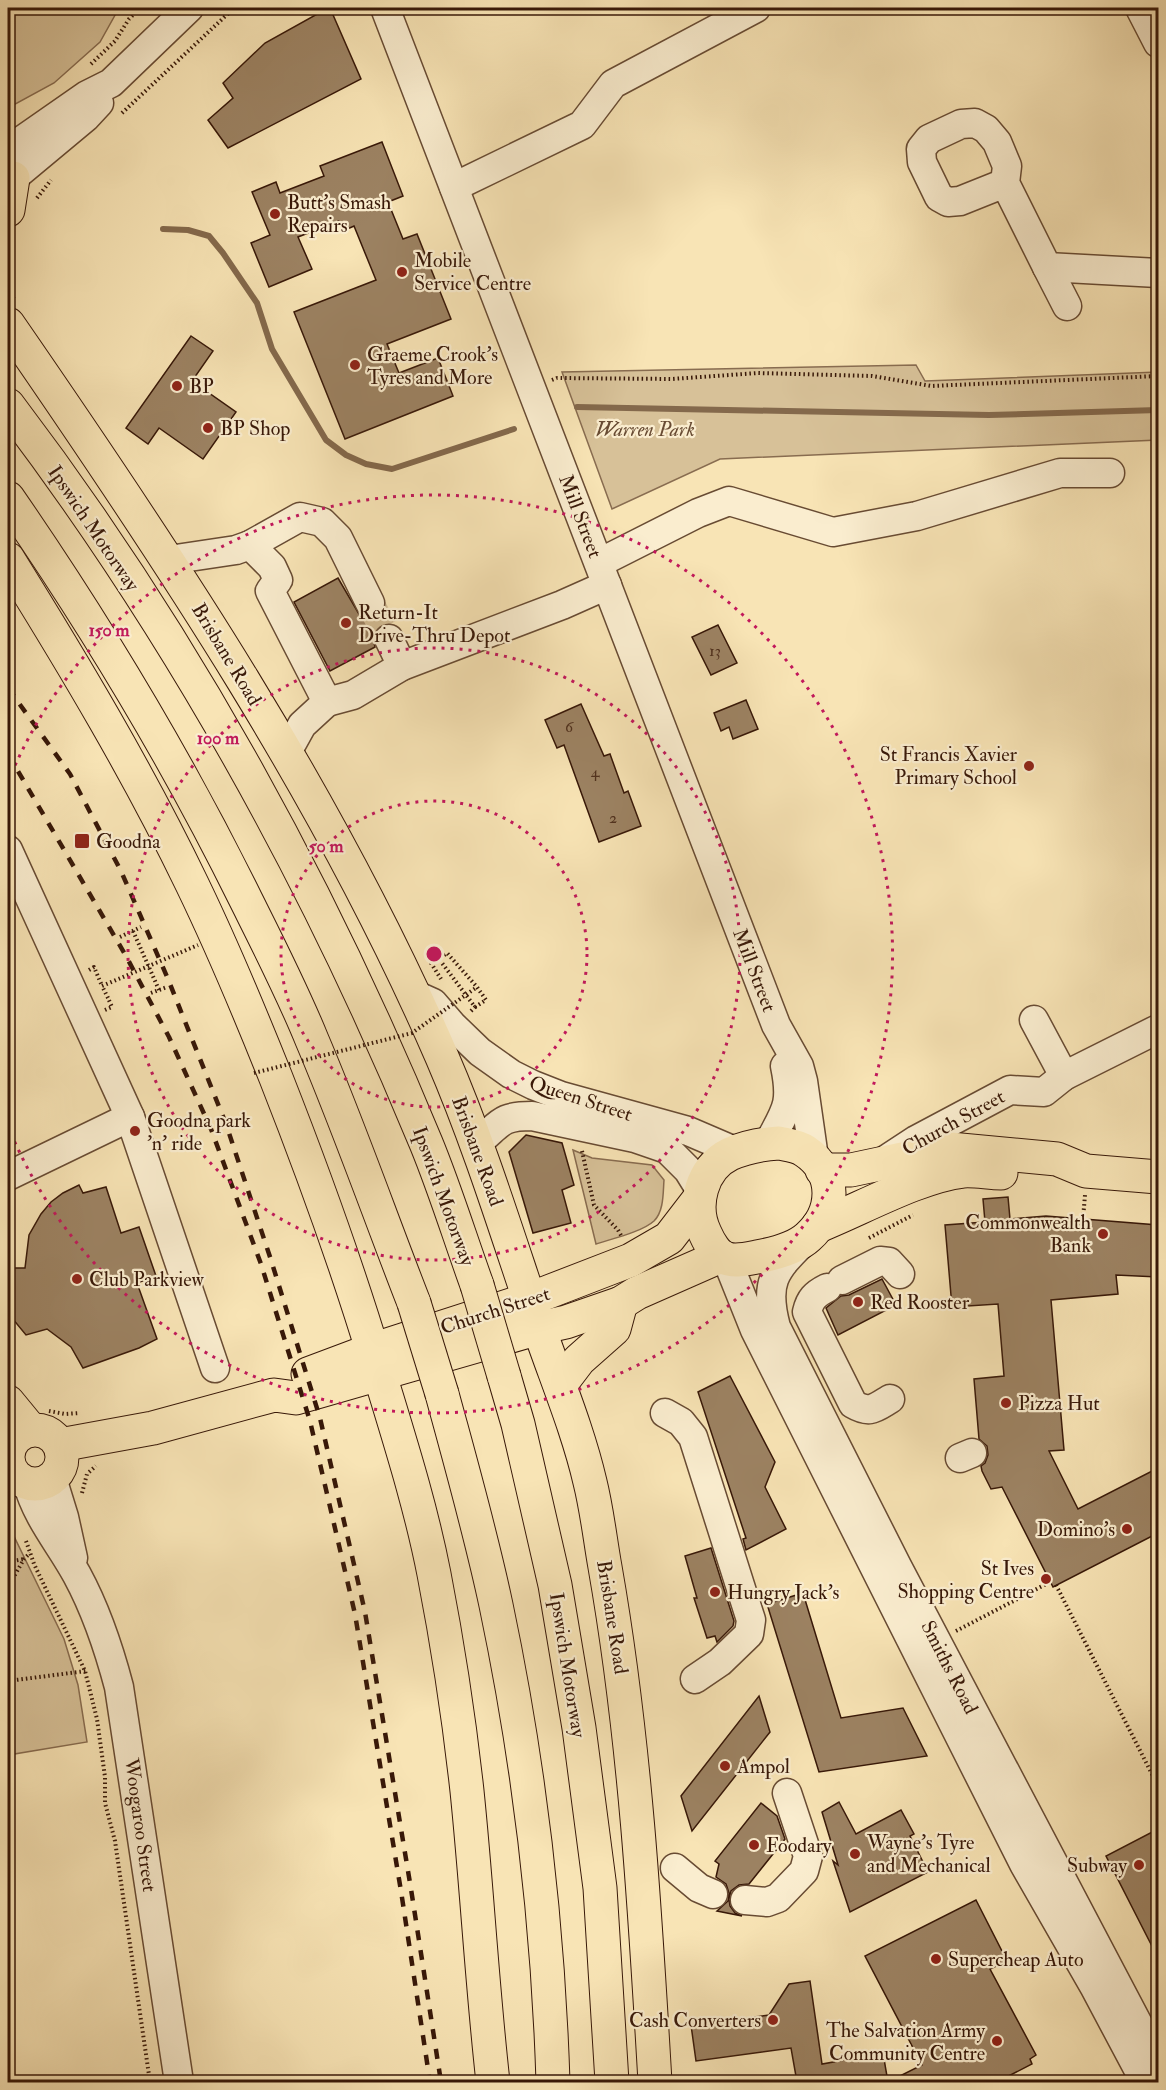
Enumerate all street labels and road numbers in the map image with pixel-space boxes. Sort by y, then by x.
street label: Ipswich Motorway [41,461,146,598]
street label: Mill Street [553,471,608,562]
street label: Brisbane Road [186,598,267,710]
street label: Mill Street [727,925,782,1016]
street label: Queen Street [526,1070,636,1127]
street label: Church Street [897,1084,1009,1161]
street label: Brisbane Road [446,1093,509,1210]
street label: Ipswich Motorway [406,1123,481,1271]
street label: Church Street [437,1281,554,1340]
street label: Brisbane Road [591,1558,634,1676]
street label: Ipswich Motorway [543,1591,591,1741]
street label: Smiths Road [915,1616,984,1718]
street label: Woogaroo Street [119,1756,162,1894]

